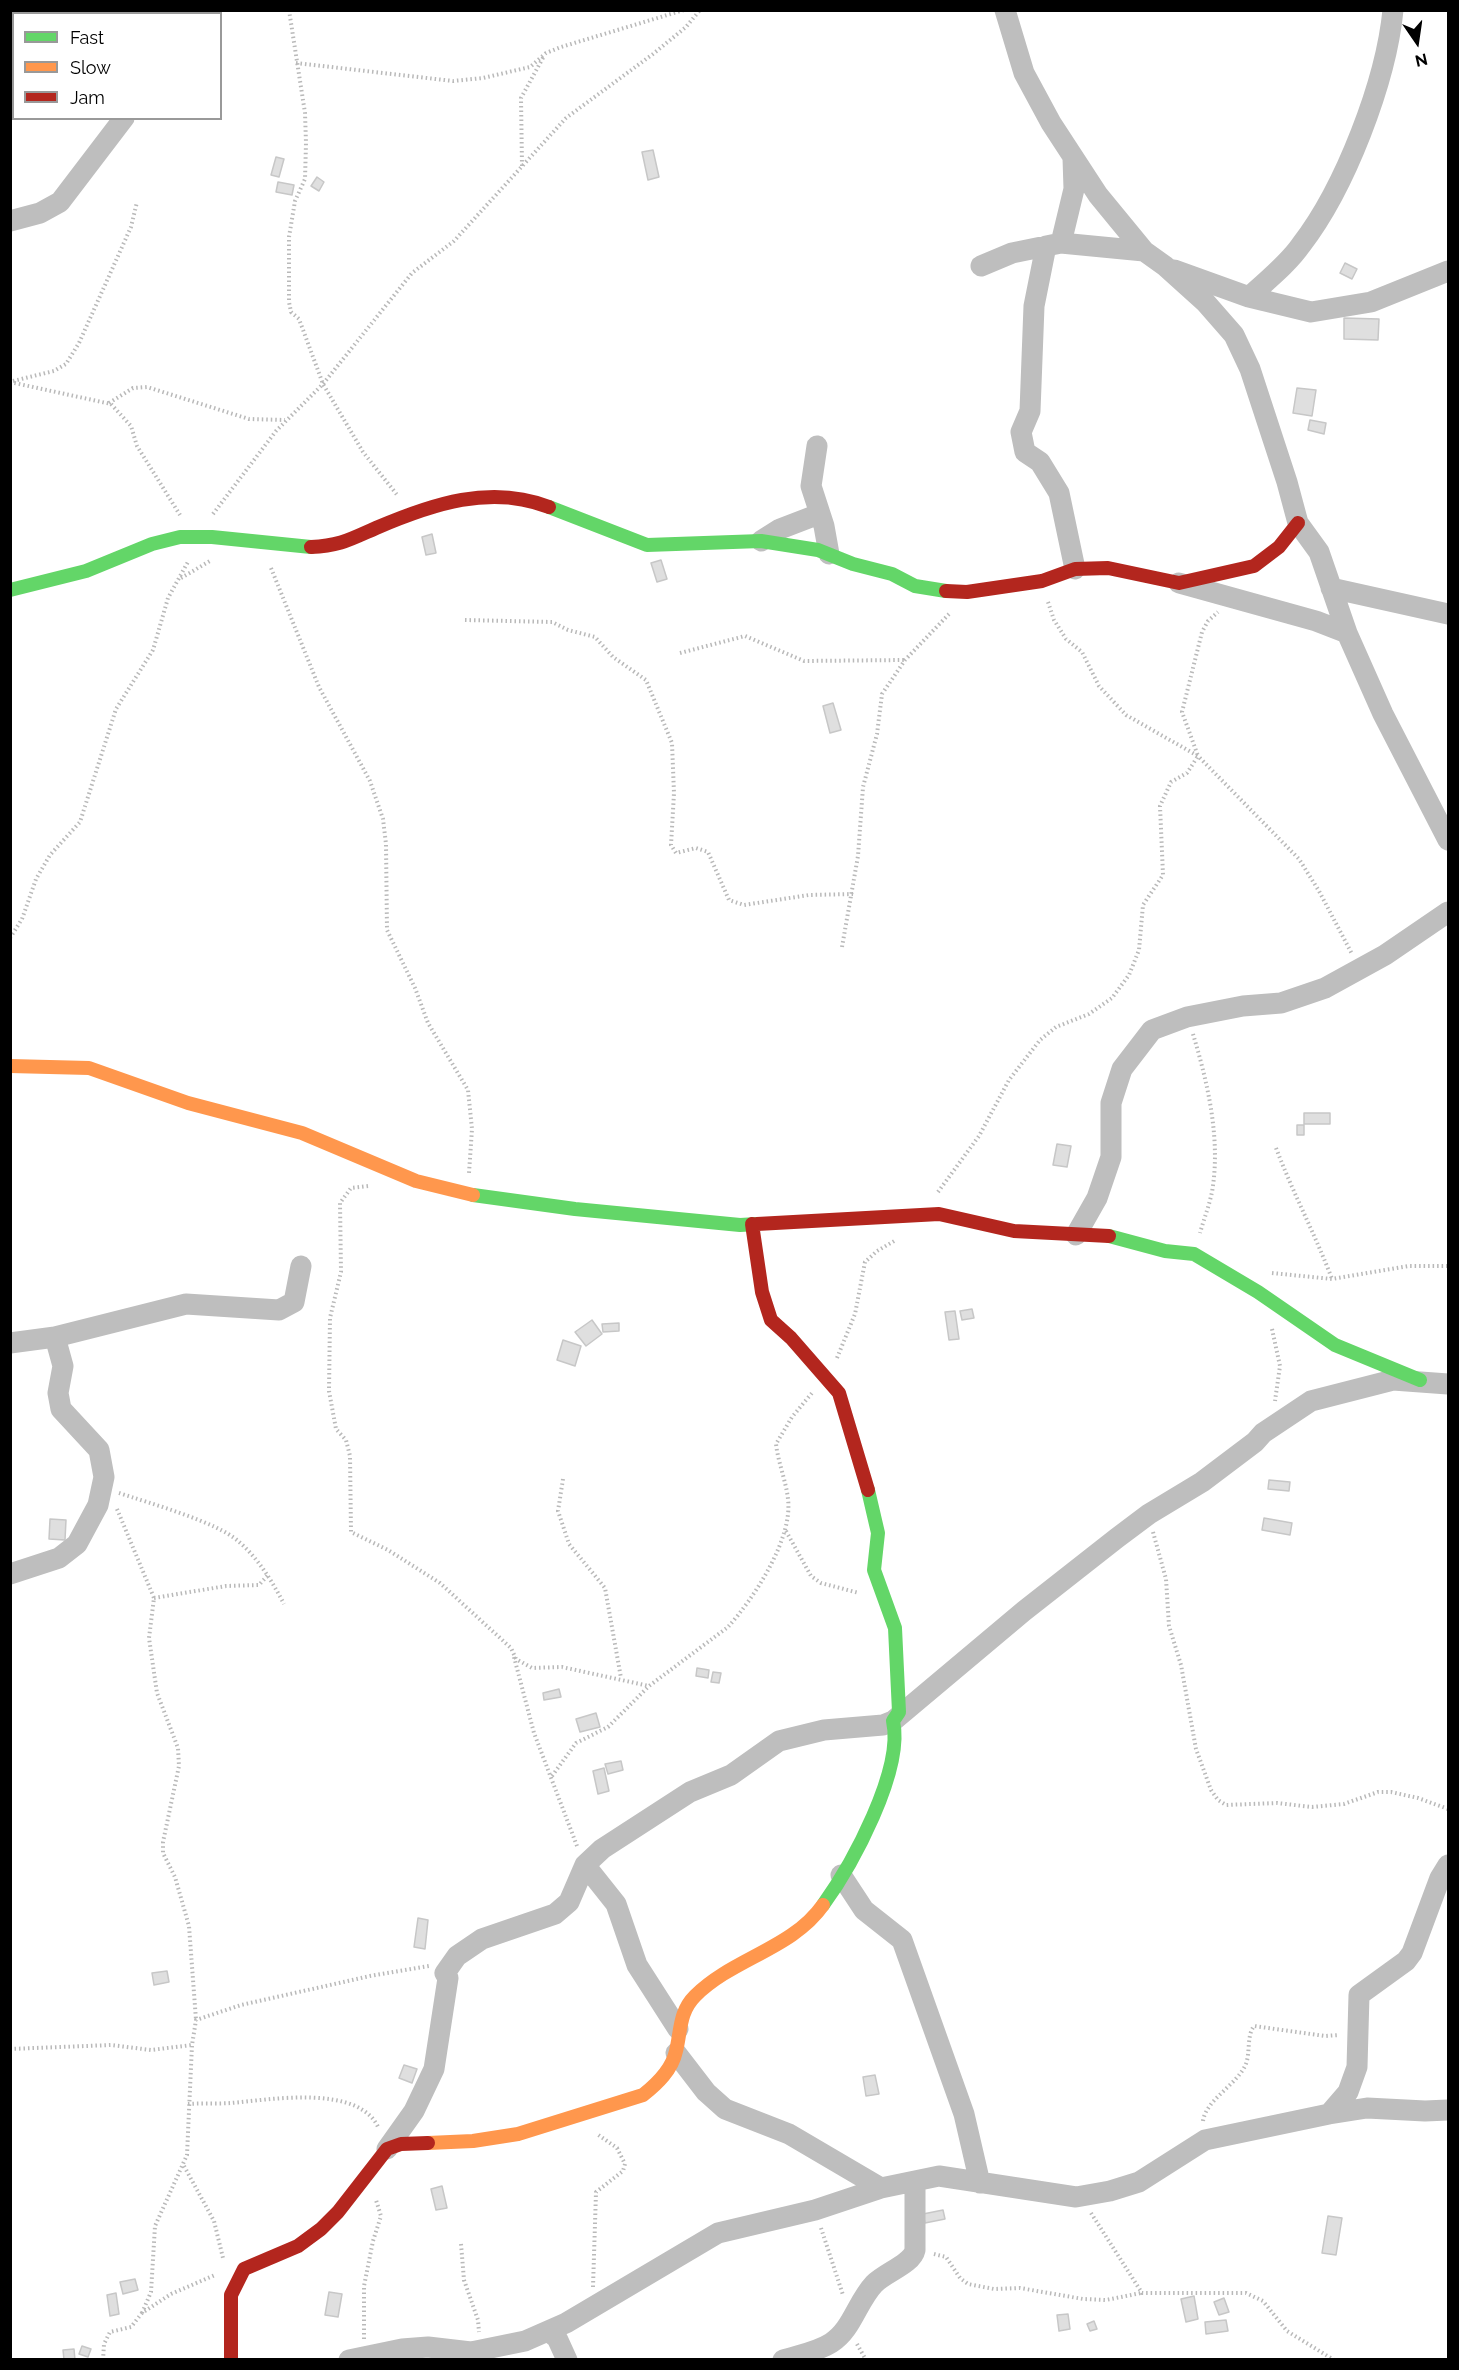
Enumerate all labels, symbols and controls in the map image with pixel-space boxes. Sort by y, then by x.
legend [12,12,222,120]
north arrow [1387,12,1447,72]
text: Fast [70,27,104,48]
text: N [1413,49,1429,71]
text: Slow [70,57,111,78]
text: Jam [70,87,105,108]

